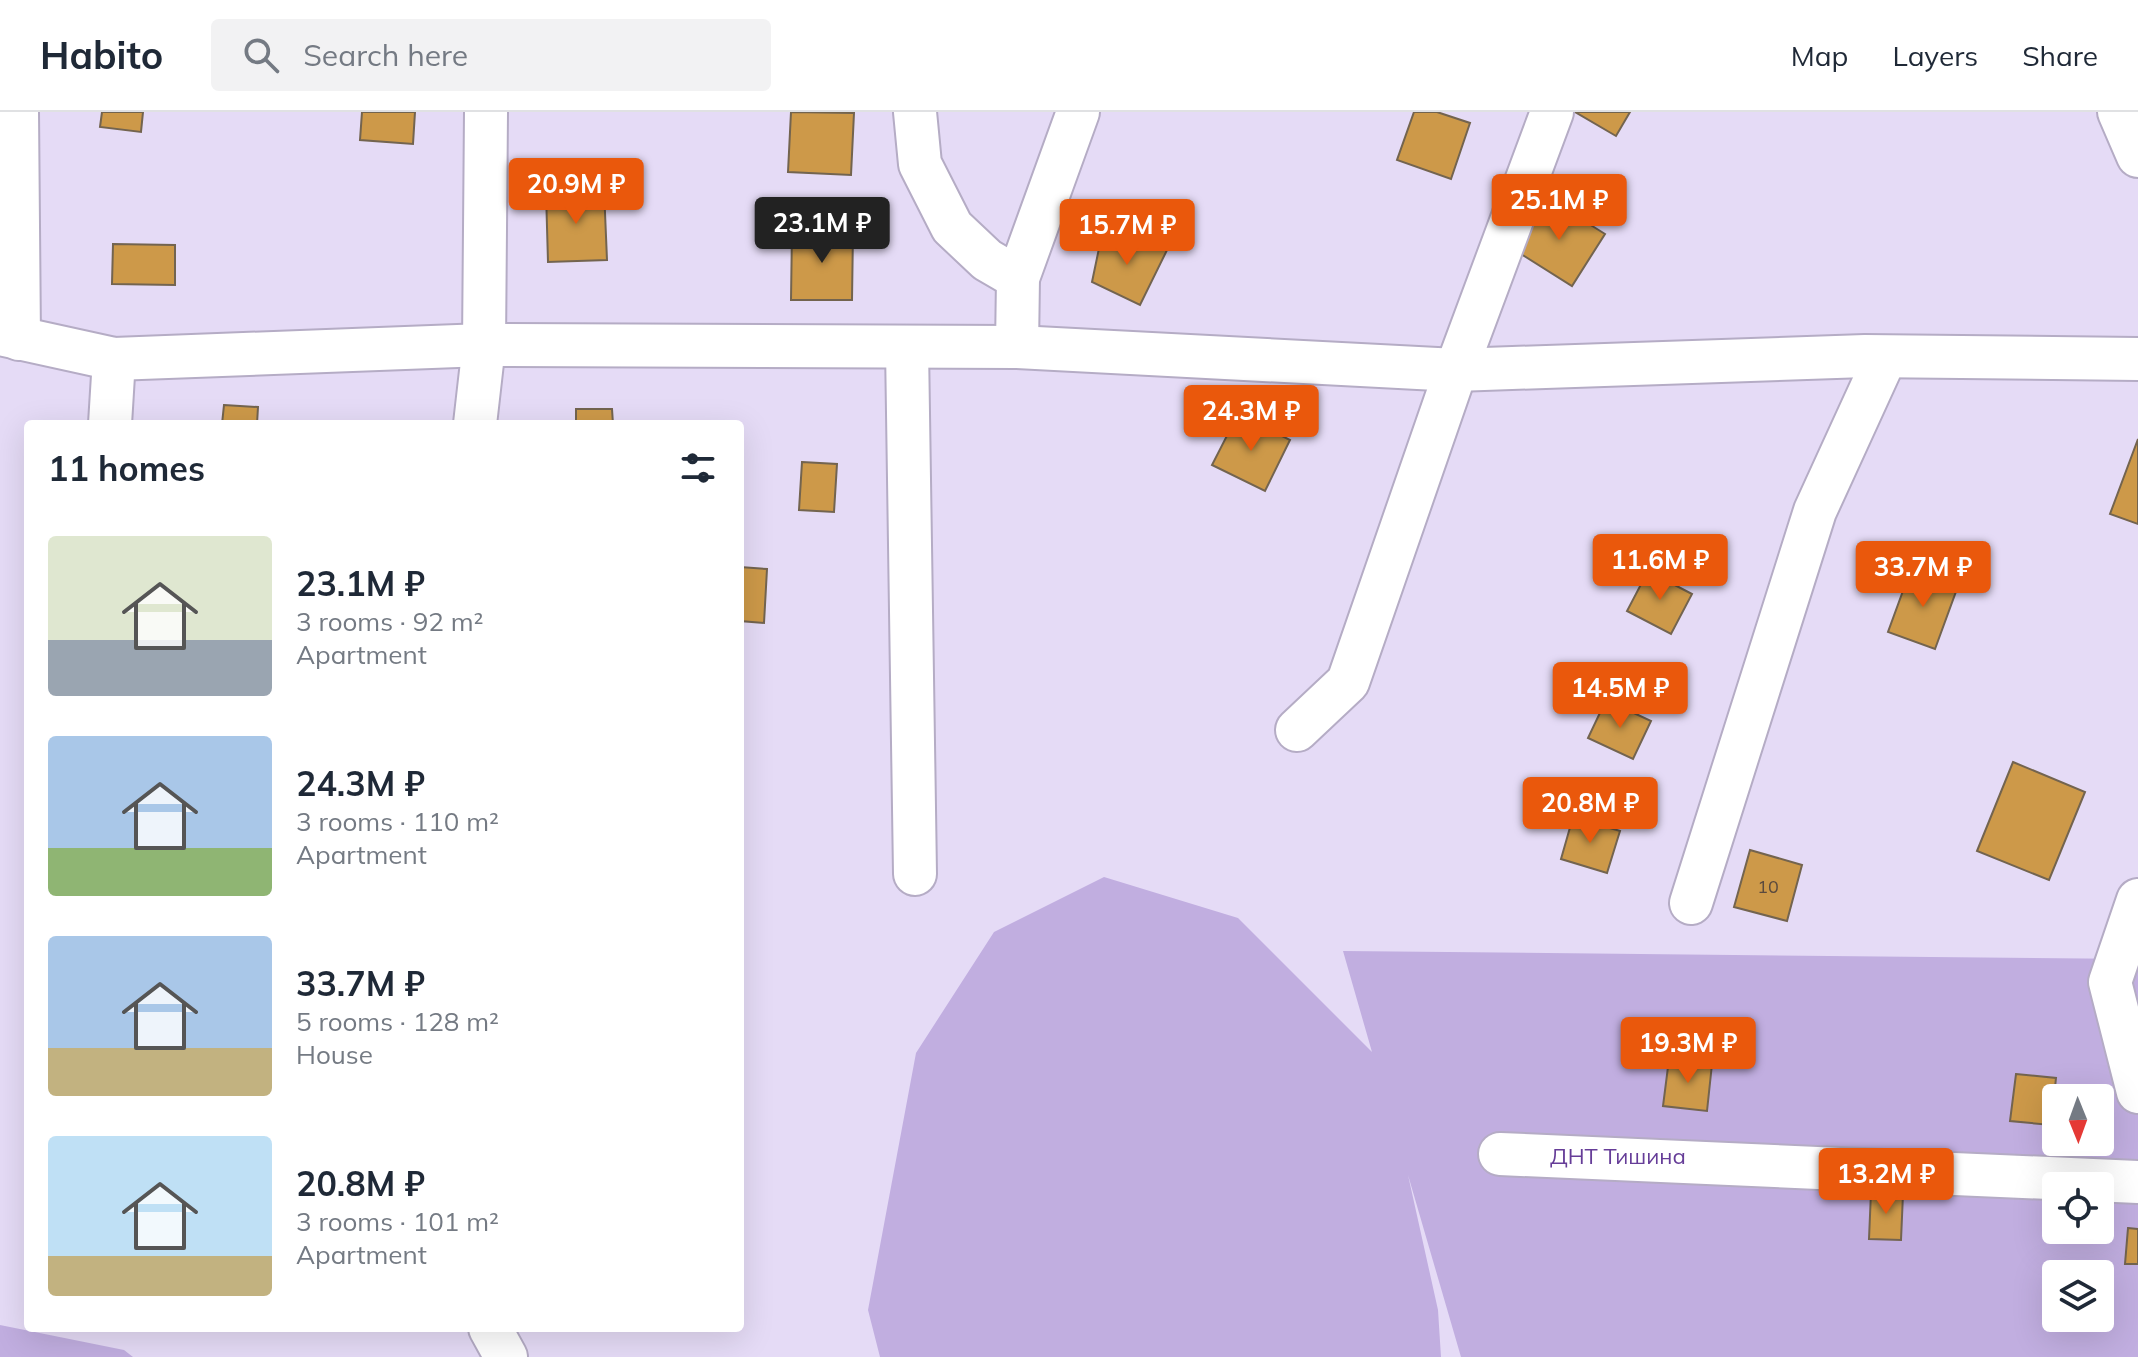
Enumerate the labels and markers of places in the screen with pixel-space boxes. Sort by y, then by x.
pin: 20.9M ₽ [502,158,650,226]
pin: 25.1M ₽ [1485,174,1633,242]
pin: 23.1M ₽ [748,197,896,265]
pin: 15.7M ₽ [1053,199,1201,267]
pin: 24.3M ₽ [1177,385,1325,453]
pin: 11.6M ₽ [1586,534,1734,602]
pin: 33.7M ₽ [1849,541,1997,609]
pin: 14.5M ₽ [1546,662,1694,730]
pin: 20.8M ₽ [1516,777,1664,845]
pin: 19.3M ₽ [1614,1017,1762,1085]
pin: 13.2M ₽ [1812,1148,1960,1216]

